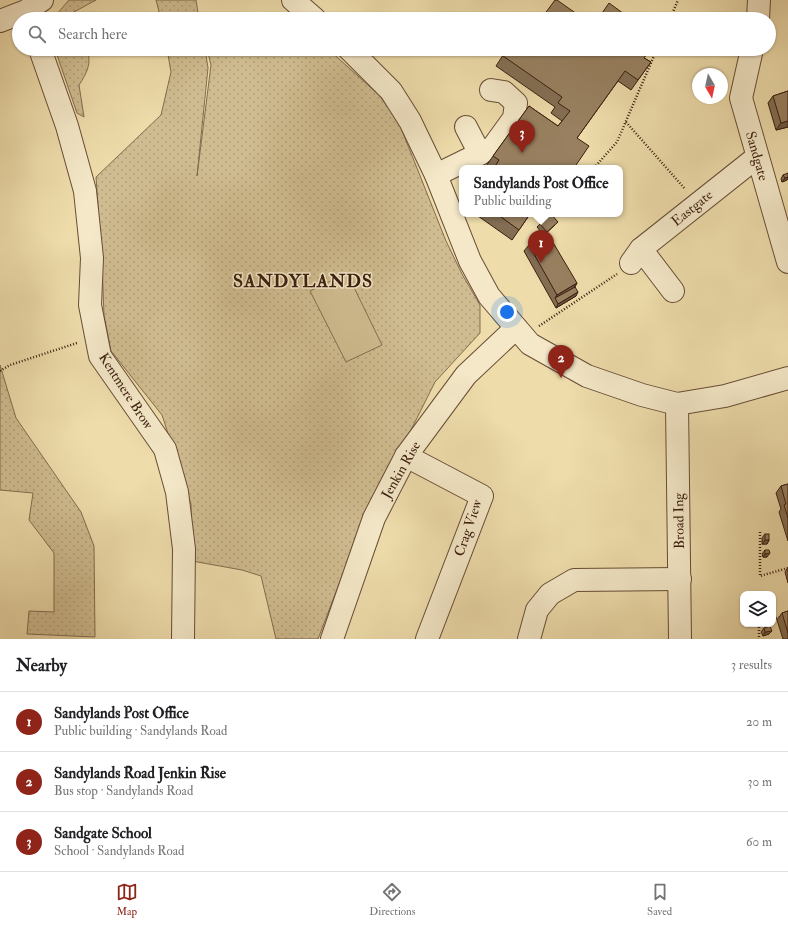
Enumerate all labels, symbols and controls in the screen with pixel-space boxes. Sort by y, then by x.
search box [12,12,776,56]
icon: search [26,23,48,45]
text: Search here [58,25,127,44]
north arrow [692,68,728,104]
pin: 3 [509,120,535,153]
street label: Sandgate [742,129,772,183]
popup [459,165,623,217]
text: Sandylands Post Office [474,174,608,193]
street label: Eastgate [668,186,716,230]
text: Public building [474,193,552,209]
pin: 1 [528,230,554,263]
district label: SANDYLANDS [233,270,373,293]
your location [497,302,517,322]
pin: 2 [548,345,574,378]
street label: Kentmere Brow [95,350,157,433]
street label: Jenkin Rise [377,438,424,503]
street label: Broad Ing [670,492,688,549]
street label: Crag View [450,497,486,559]
map controls [740,591,776,627]
button: layers [740,591,776,627]
text: Nearby [16,655,67,676]
text: 3 results [731,657,772,673]
text: Sandylands Post Office [54,704,189,723]
text: 1 [27,714,31,730]
text: 20 m [746,714,772,730]
text: Public building · Sandylands Road [54,723,227,739]
text: Sandylands Road Jenkin Rise [54,764,226,783]
text: 2 [26,774,32,790]
text: 30 m [748,774,772,790]
text: Bus stop · Sandylands Road [54,783,193,799]
text: Sandgate School [54,824,152,843]
text: 3 [27,834,32,850]
text: 60 m [746,834,772,850]
text: School · Sandylands Road [54,843,185,859]
tab: Map [116,881,138,918]
tab: Directions [369,881,416,918]
tab: Saved [647,881,672,918]

